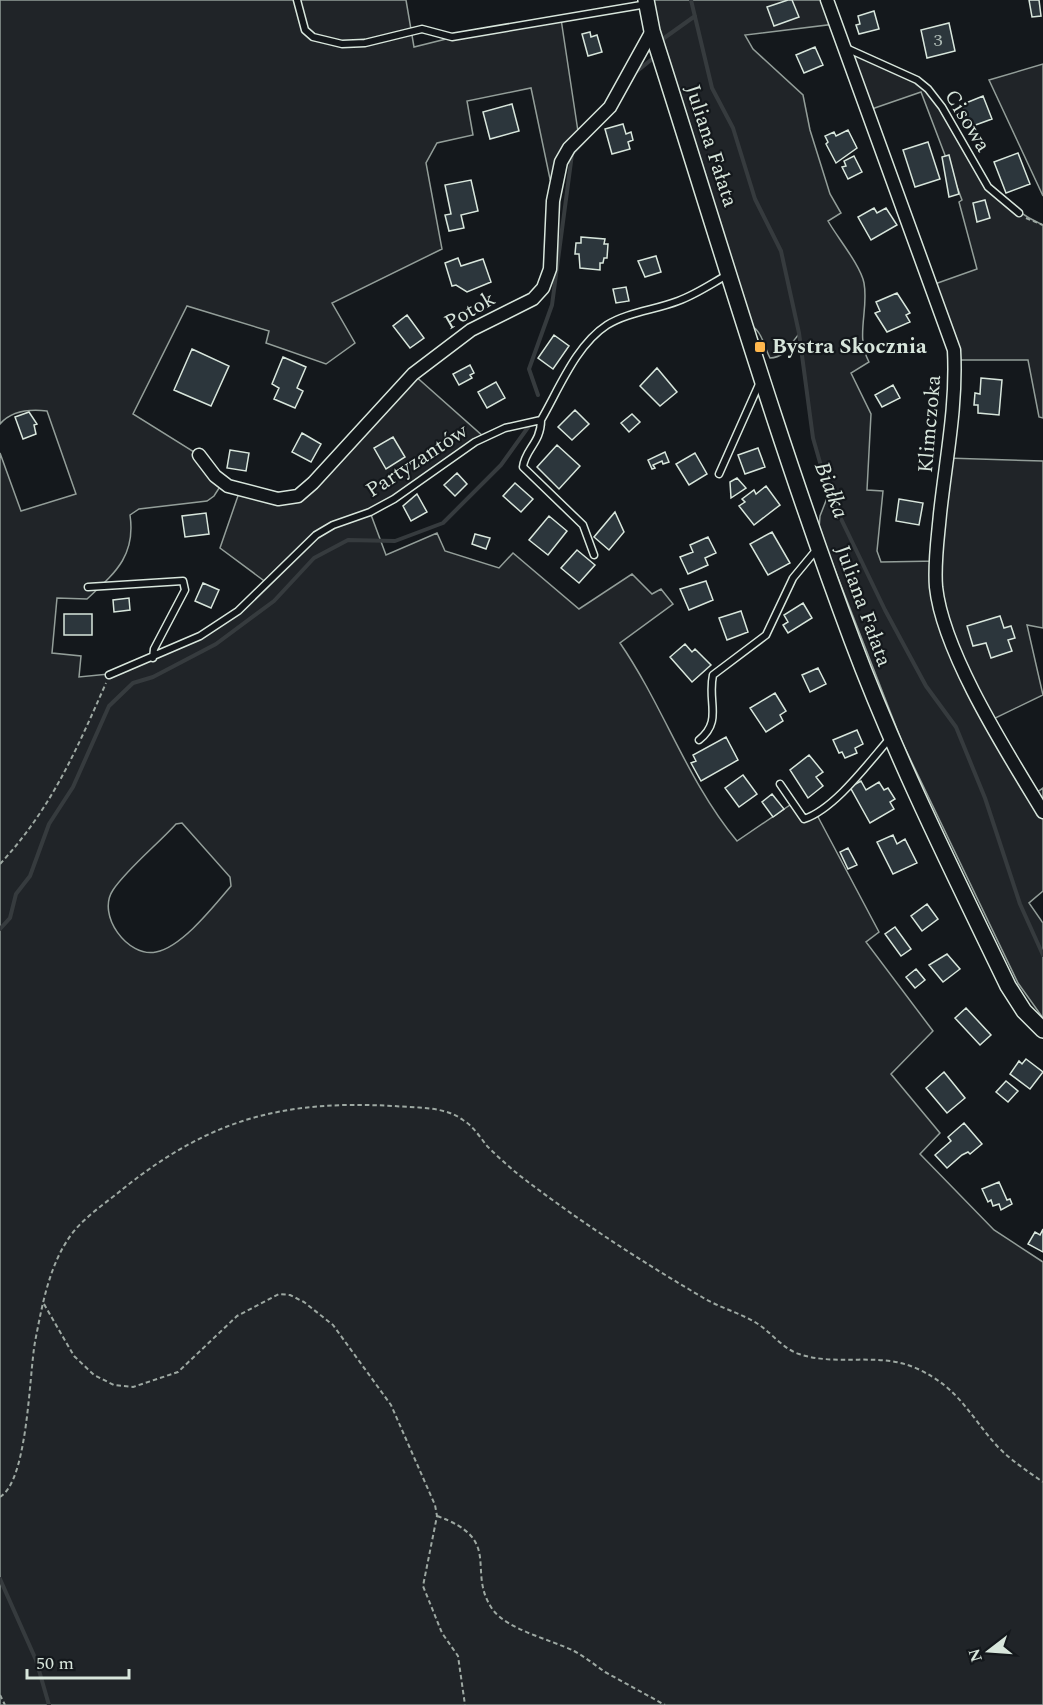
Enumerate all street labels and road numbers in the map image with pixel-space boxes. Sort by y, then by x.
street label: Juliana Fałata [676,81,746,212]
street label: Cisowa [936,83,999,159]
street label: Potok [438,283,502,339]
street label: Klimczoka [910,373,950,474]
street label: Partyzantów [360,415,475,506]
street label: Juliana Fałata [826,541,900,672]

